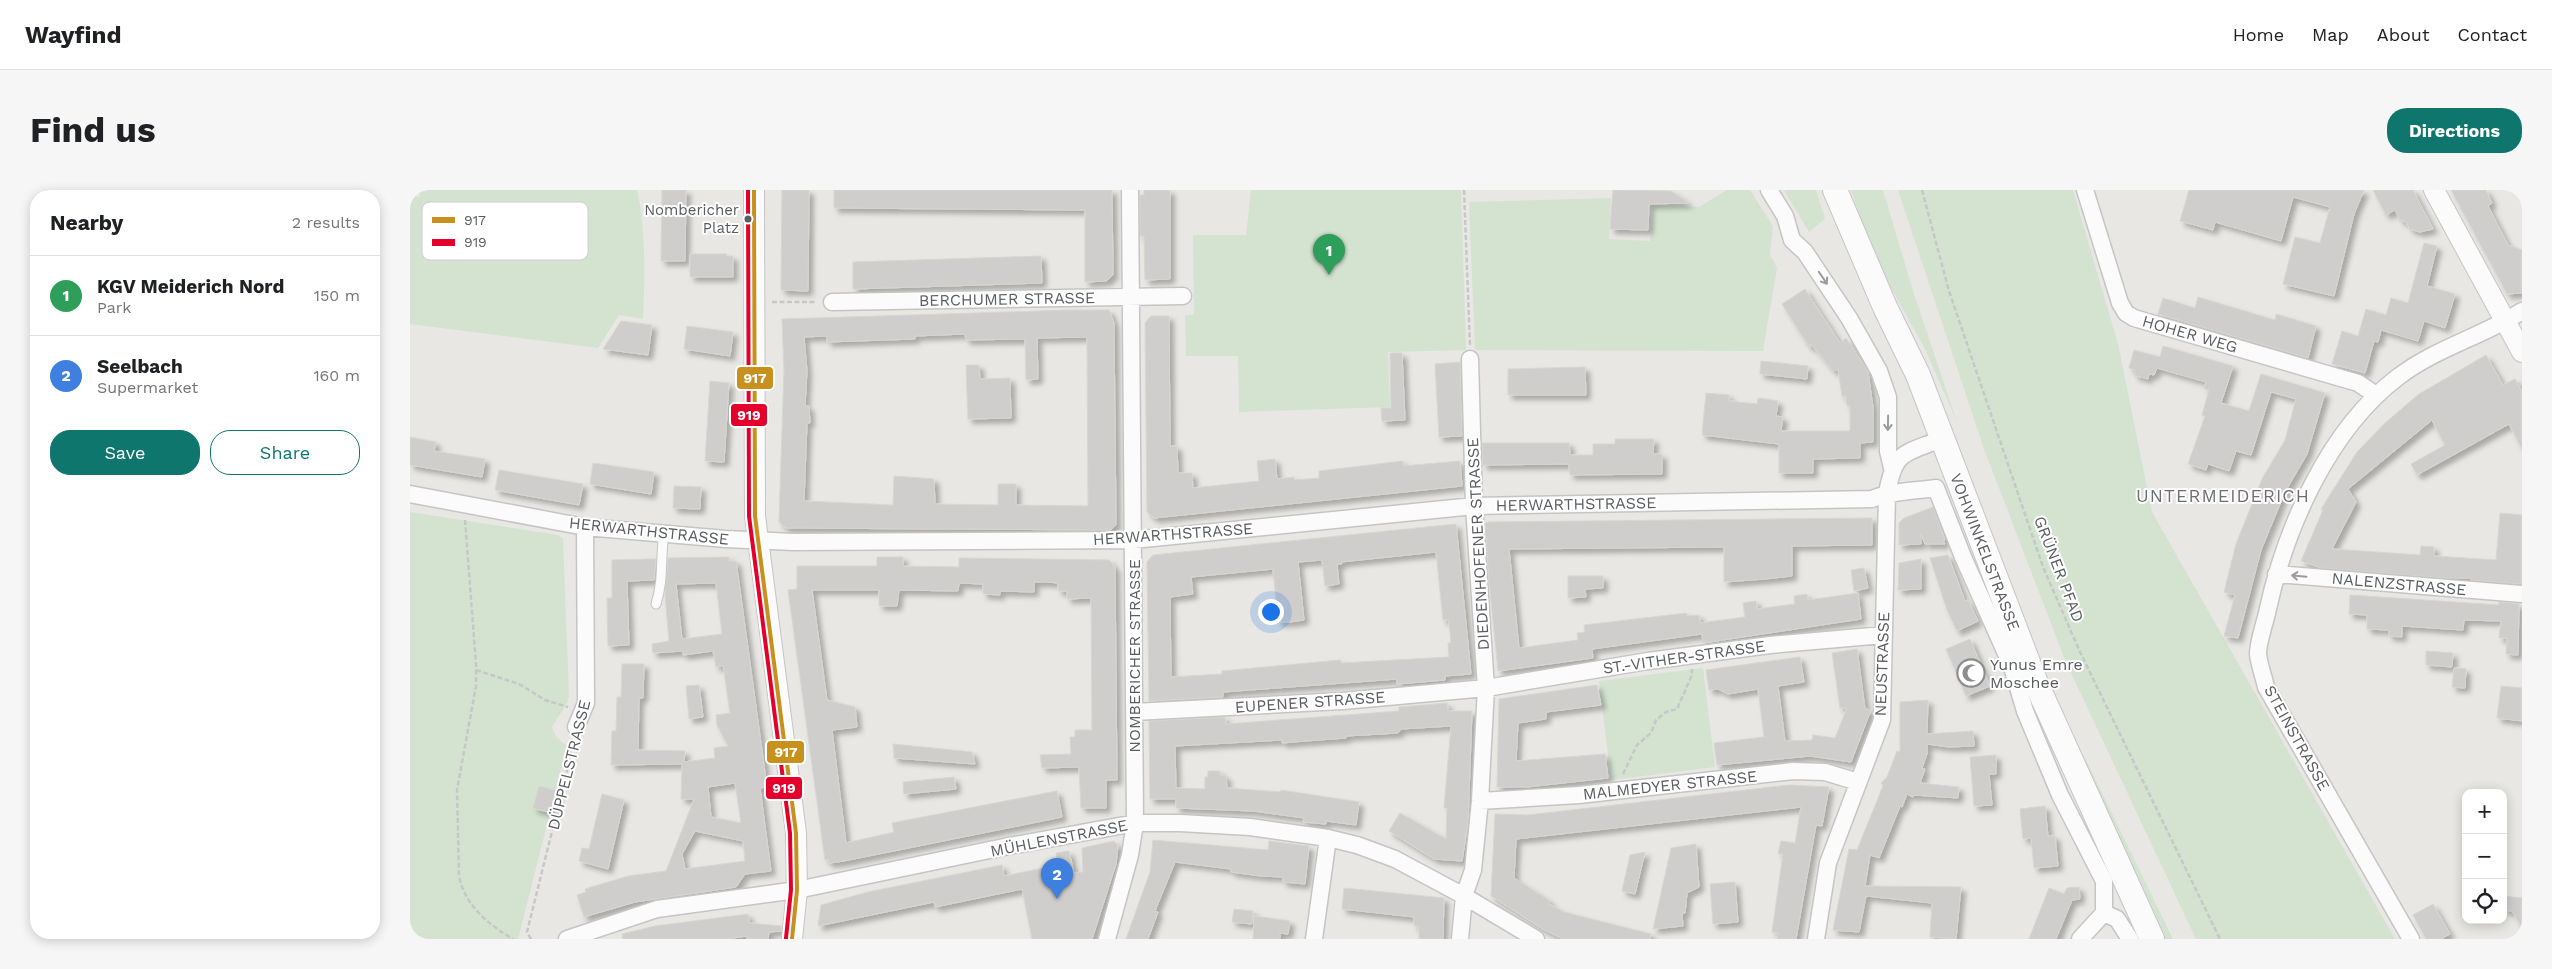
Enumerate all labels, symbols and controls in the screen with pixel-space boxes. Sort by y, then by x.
text: Wayfind [25,21,121,49]
text: Home [2233,24,2284,45]
text: Map [2312,24,2349,45]
text: About [2377,24,2429,45]
text: Contact [2457,24,2527,45]
button: Directions [2387,108,2522,153]
text: Find us [30,109,156,151]
place label: Nombericher Platz [644,201,739,237]
legend [422,202,588,260]
text: Nearby [50,210,123,235]
text: 917 [464,212,486,228]
text: 2 results [292,213,360,232]
marker: Nombericher Platz [743,214,753,224]
text: 919 [464,234,487,250]
pin: 1 [1313,234,1345,275]
one-way arrow [1817,271,1828,285]
text: KGV Meiderich Nord [97,275,284,298]
text: 1 [63,286,69,305]
text: 150 m [314,286,360,305]
street label: BERCHUMER STRASSE [919,288,1095,310]
text: Park [97,298,131,317]
street label: HOHER WEG [2140,311,2240,357]
text: Seelbach [97,355,183,378]
text: 2 [61,366,71,385]
text: 160 m [313,366,360,385]
line badge: 917 [736,366,774,390]
text: 917 [743,370,767,386]
text: Supermarket [97,378,198,397]
line badge: 919 [730,403,768,427]
text: 919 [737,407,761,423]
one-way arrow [1883,414,1893,431]
button: Save [50,430,200,475]
button: Share [210,430,360,475]
street label: DIEDENHOFENER STRASSE [1463,437,1493,651]
street label: VOHWINKELSTRASSE [1946,471,2024,633]
district label: UNTERMEIDERICH [2136,485,2310,506]
street label: HERWARTHSTRASSE [1495,493,1657,515]
street label: HERWARTHSTRASSE [568,513,730,549]
street label: GRÜNER PFAD [2030,513,2088,625]
street label: HERWARTHSTRASSE [1092,519,1254,549]
street label: NOMBERICHER STRASSE [1125,559,1144,753]
street label: NALENZSTRASSE [2331,569,2467,599]
one-way arrow [2291,572,2307,581]
your location [1258,599,1284,625]
street label: NEUSTRASSE [1871,611,1893,717]
street label: ST.-VITHER-STRASSE [1602,636,1766,678]
place label: Yunus Emre Moschee [1990,655,2083,692]
mosque icon: Yunus Emre Moschee [1956,658,1986,688]
street label: STEINSTRASSE [2260,682,2334,794]
street label: EUPENER STRASSE [1234,687,1386,717]
street label: DÜPPELSTRASSE [544,698,594,832]
line badge: 917 [766,740,805,764]
text: 917 [774,744,798,760]
street label: MALMEDYER STRASSE [1582,766,1758,804]
line badge: 919 [765,776,803,800]
text: 919 [772,780,796,796]
map controls [2462,789,2507,924]
button: + [2462,789,2507,834]
street label: MÜHLENSTRASSE [989,815,1129,861]
button: − [2462,834,2507,879]
pin: 2 [1041,858,1073,899]
button: locate [2462,879,2507,924]

